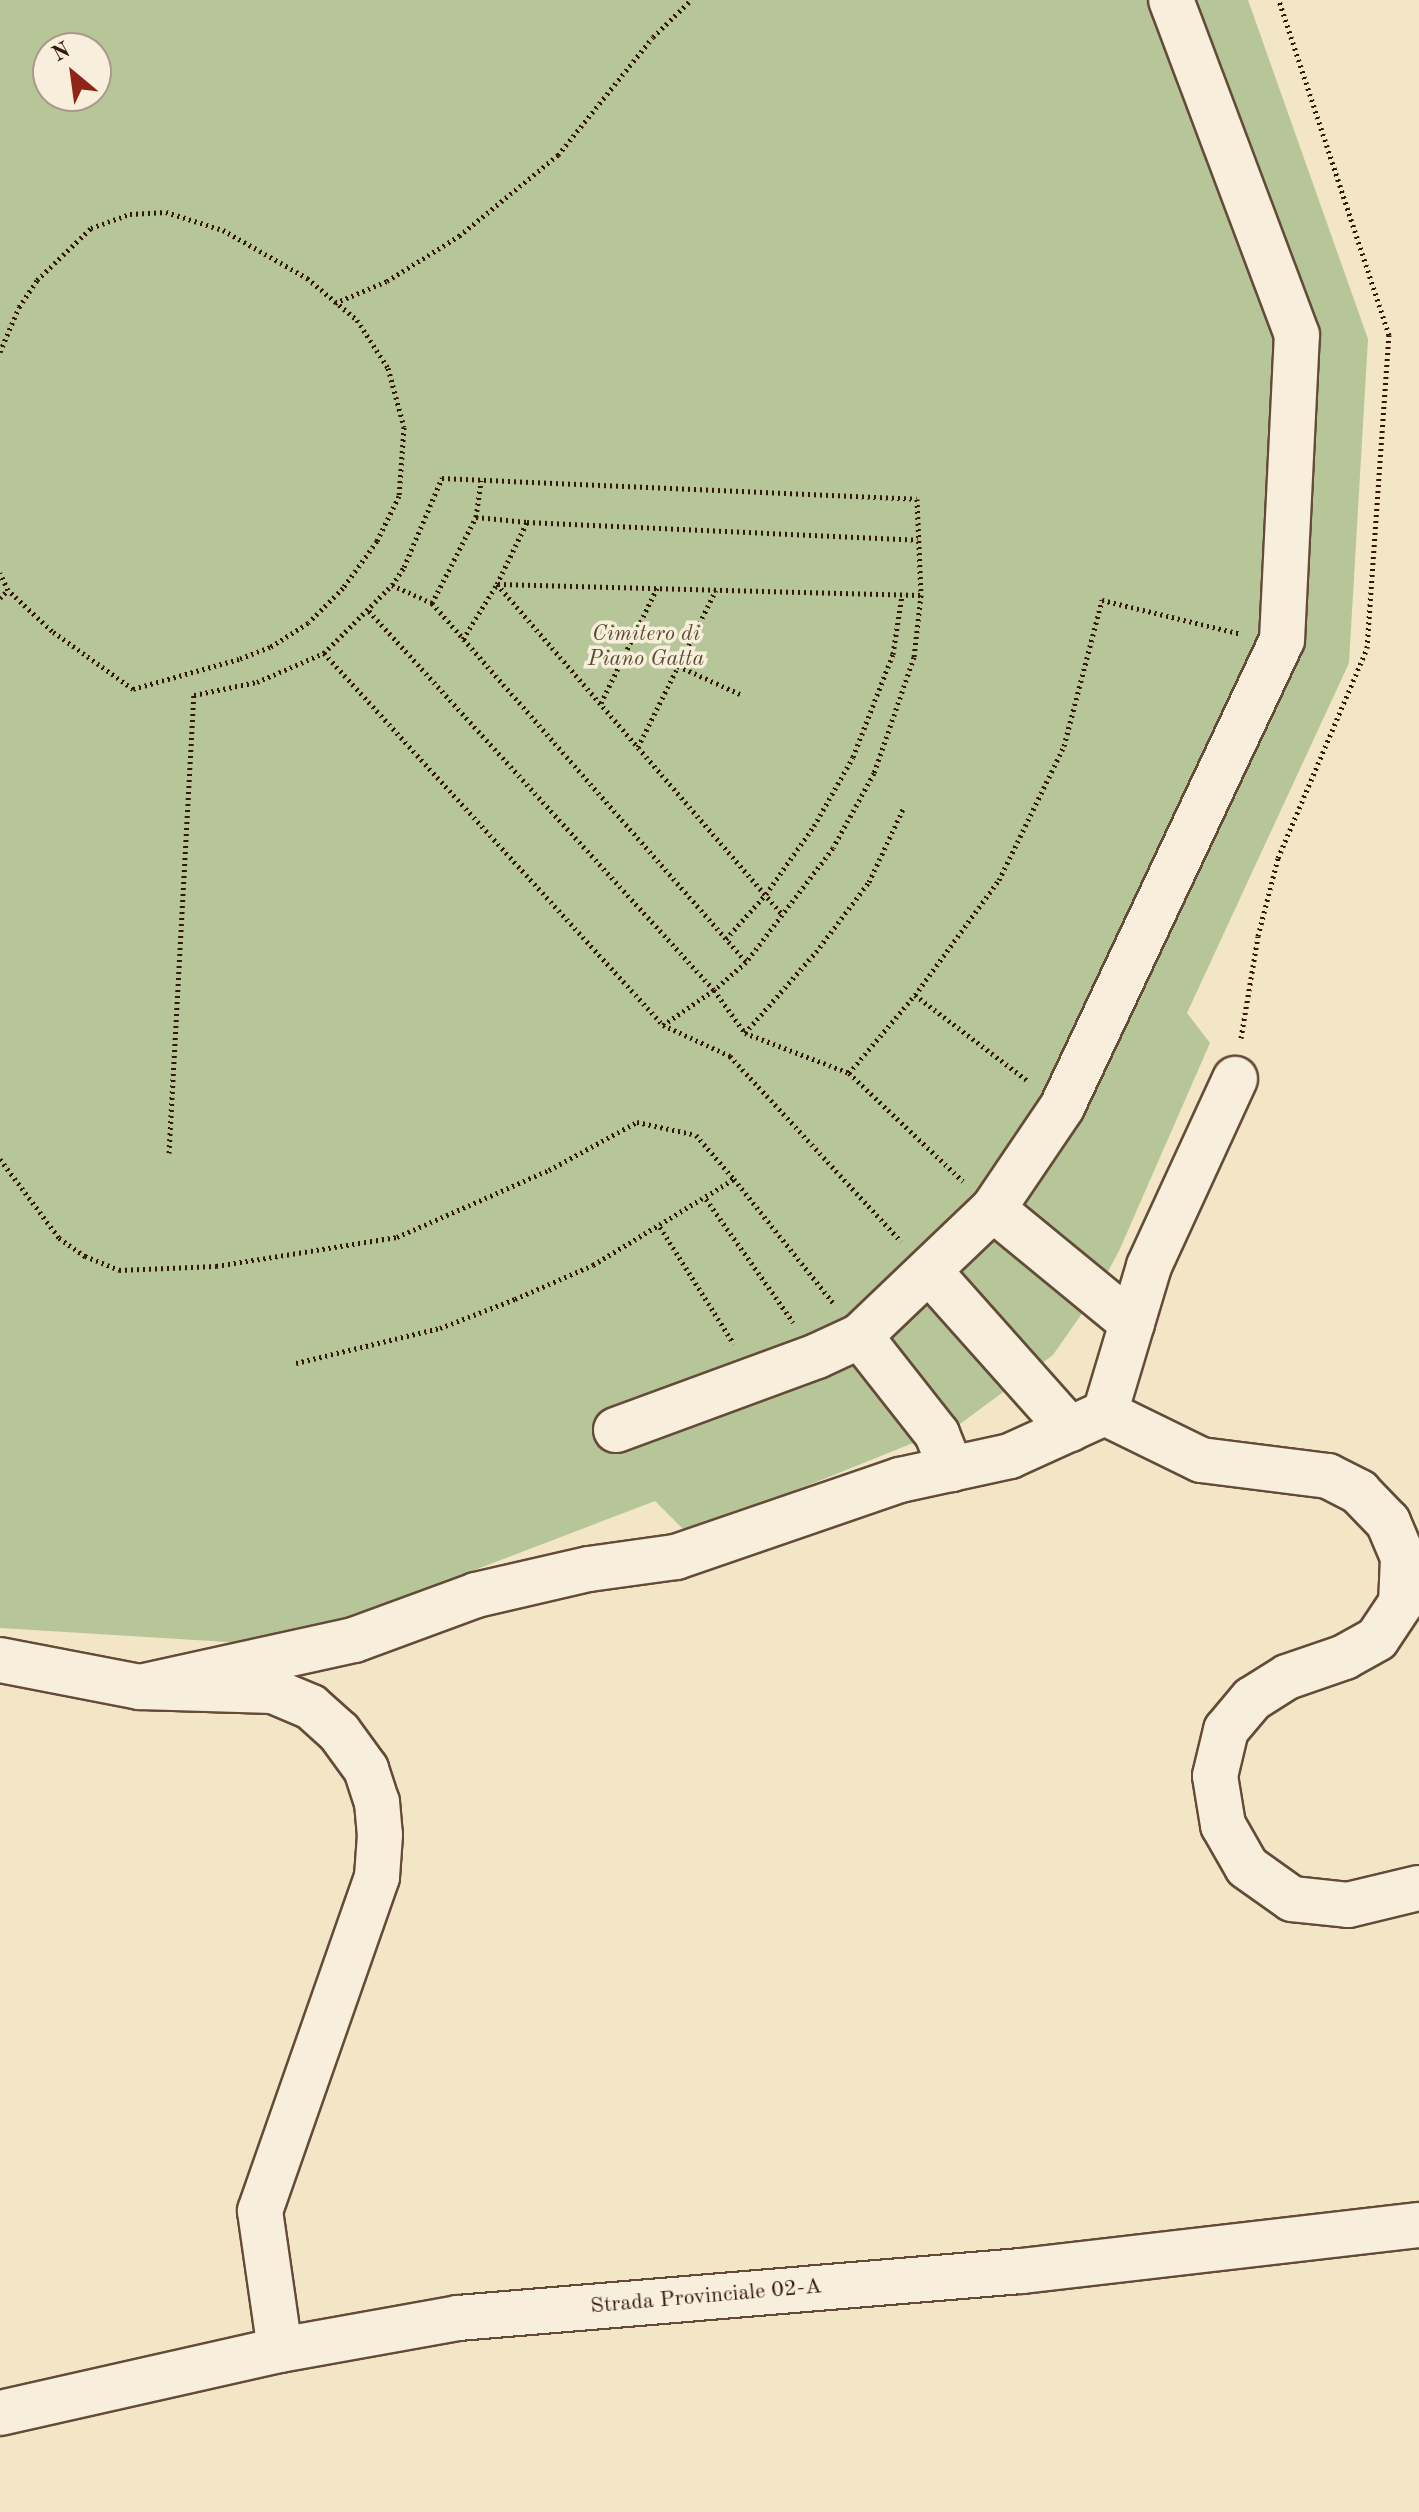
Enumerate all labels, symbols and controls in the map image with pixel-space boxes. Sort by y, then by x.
north arrow [32,32,112,112]
text: N [49,39,74,66]
park label: Cimitero di Piano Gatta [588,621,704,672]
street label: Strada Provinciale 02-A [589,2274,823,2320]

